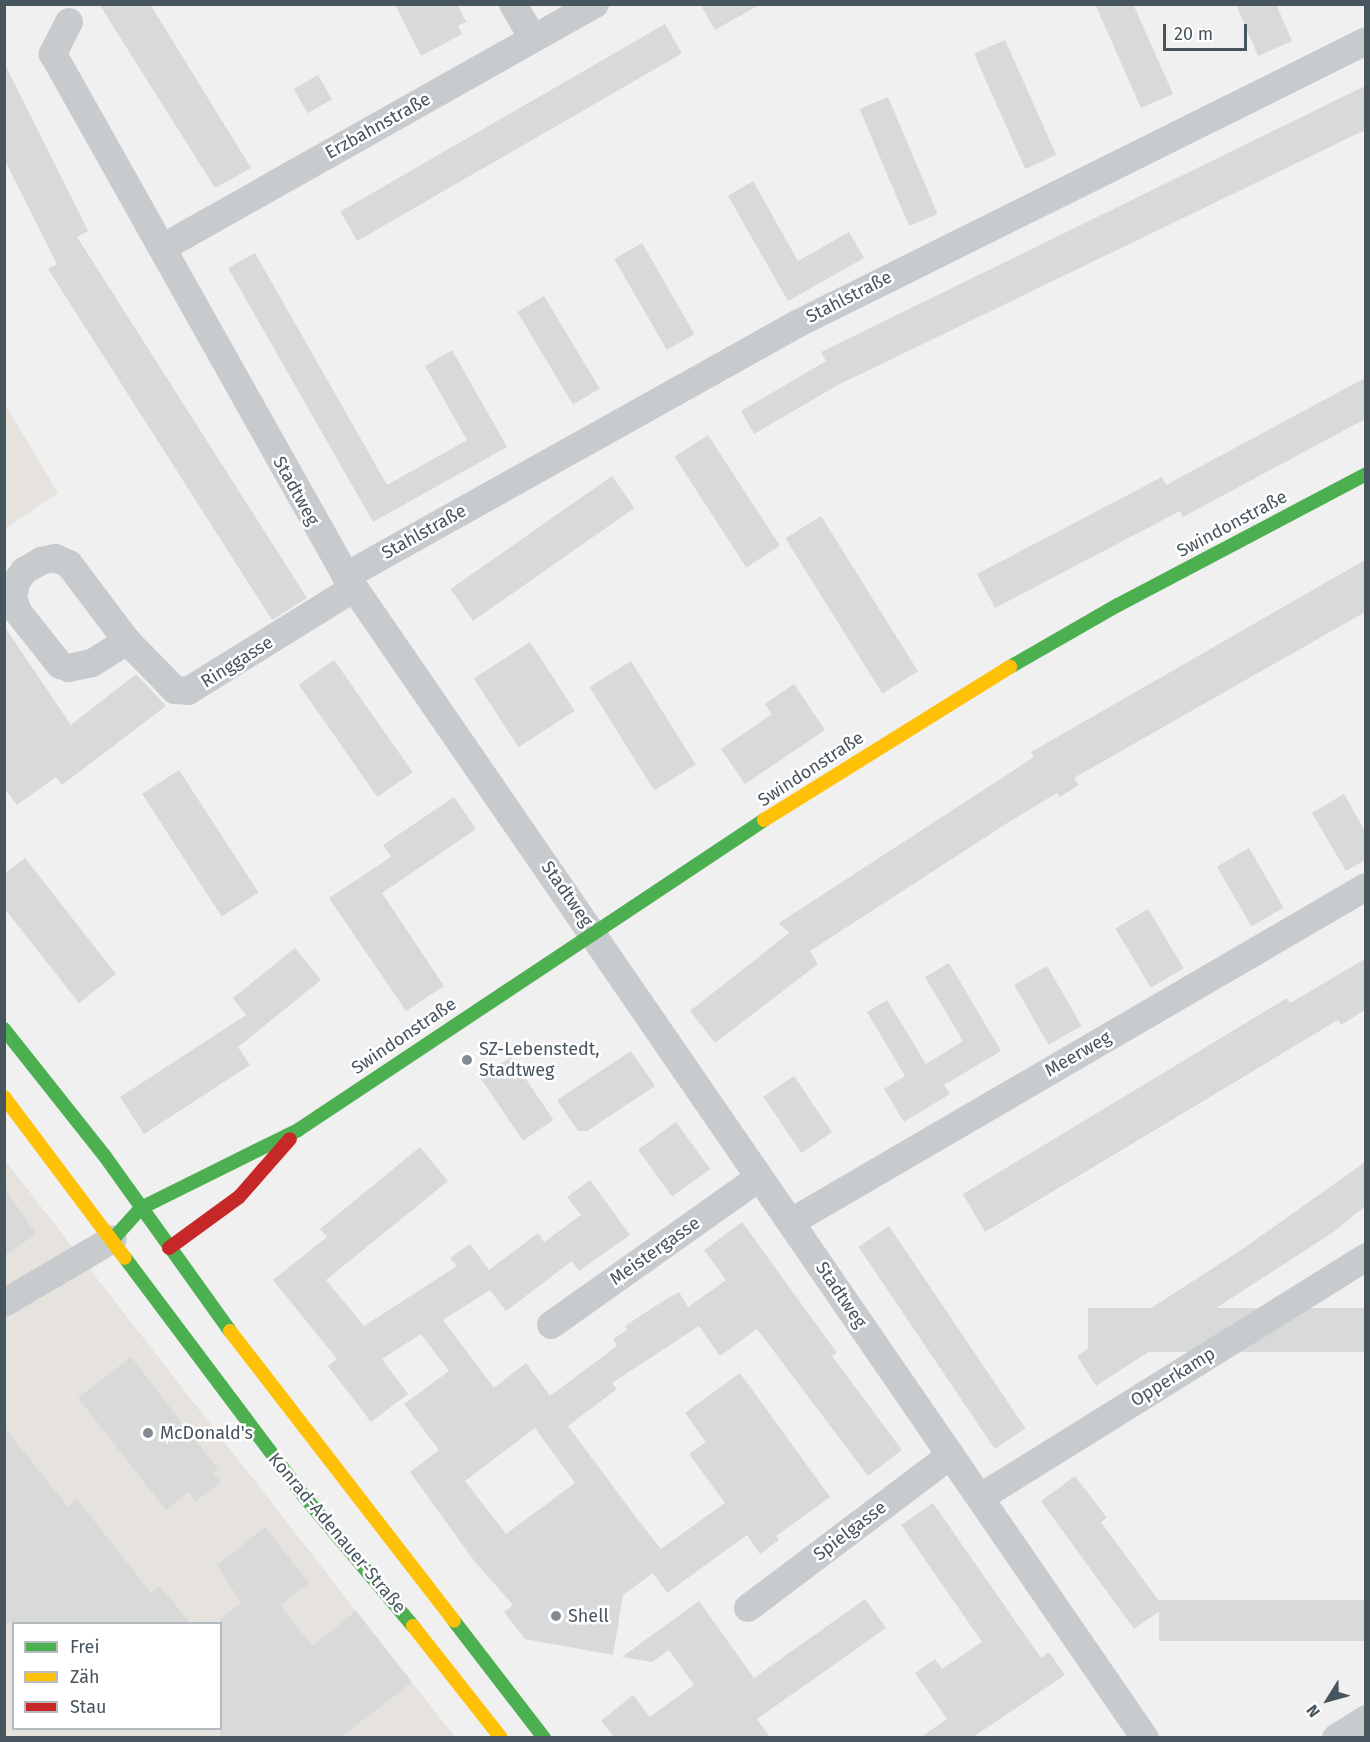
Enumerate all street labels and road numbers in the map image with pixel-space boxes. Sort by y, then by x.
street label: Erzbahnstraße [322,88,434,164]
street label: Stahlstraße [803,266,895,328]
street label: Stadtweg [268,453,324,529]
street label: Swindonstraße [1173,486,1291,562]
street label: Stahlstraße [378,500,470,564]
street label: Ringgasse [197,631,277,693]
street label: Swindonstraße [754,727,868,811]
street label: Stadtweg [537,857,597,931]
street label: Swindonstraße [348,993,460,1079]
street label: Meerweg [1041,1026,1115,1082]
street label: Meistergasse [606,1212,704,1290]
street label: Stadtweg [811,1258,871,1332]
street label: Opperkamp [1127,1343,1219,1411]
street label: Konrad-Adenauer-Straße [264,1448,410,1618]
street label: Spielgasse [809,1497,891,1565]

